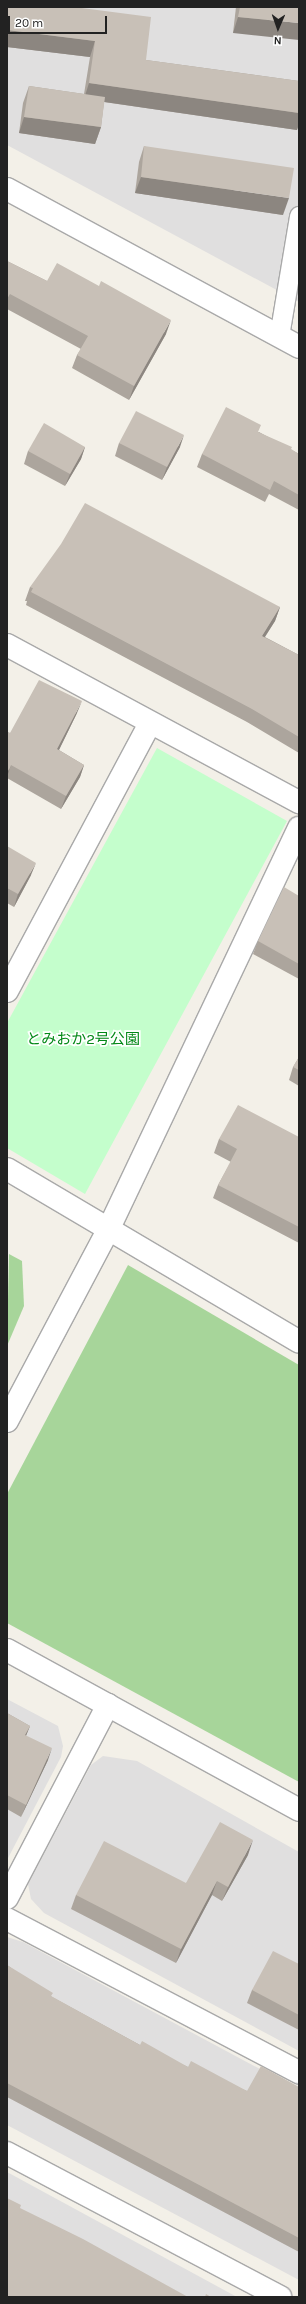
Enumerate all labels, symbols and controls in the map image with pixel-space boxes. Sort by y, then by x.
scale bar [10,8,109,34]
north arrow [258,8,298,48]
text: 20 m [15,16,43,30]
text: N [273,34,282,47]
park label: とみおか2号公園 [26,1031,140,1049]

